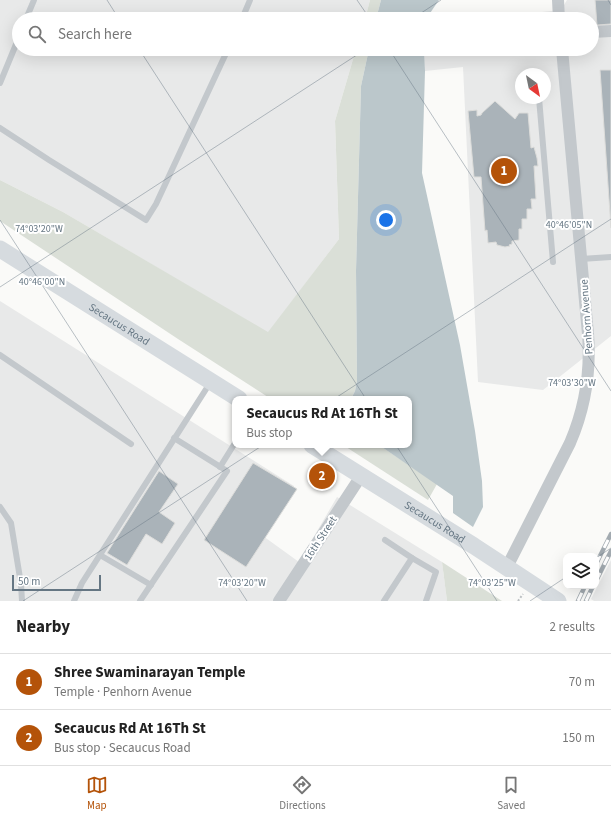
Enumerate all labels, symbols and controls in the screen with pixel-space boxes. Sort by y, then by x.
search box [12,12,599,56]
icon: search [26,23,48,45]
text: Search here [58,24,132,45]
north arrow [515,68,551,104]
pin: 1 [491,156,517,186]
your location [376,210,396,230]
text: 40°46'05"N [546,218,592,232]
text: 74°03'20"W [15,222,63,236]
text: 40°46'00"N [19,275,65,289]
street label: Penhorn Avenue [576,278,597,355]
street label: Secaucus Road [86,300,152,349]
text: 74°03'30"W [548,376,596,390]
popup [232,396,412,448]
text: Secaucus Rd At 16Th St [246,403,398,424]
text: Bus stop [246,424,293,442]
pin: 2 [309,461,335,491]
street label: Secaucus Road [401,497,468,547]
street label: 16th Street [300,513,341,563]
map controls [563,553,599,589]
button: layers [563,553,599,589]
scale bar [12,573,101,592]
text: 50 m [18,574,40,589]
text: 74°03'20"W [218,576,266,590]
text: 74°03'25"W [468,576,516,590]
text: Nearby [16,615,70,639]
text: 2 results [550,618,595,636]
text: Shree Swaminarayan Temple [54,662,245,683]
text: 1 [26,673,32,691]
text: 70 m [569,673,595,691]
text: Temple · Penhorn Avenue [54,683,192,701]
text: Secaucus Rd At 16Th St [54,718,206,739]
text: 2 [26,729,32,747]
text: 150 m [562,729,595,747]
text: Bus stop · Secaucus Road [54,739,191,757]
tab: Map [86,774,108,813]
tab: Directions [279,774,326,813]
tab: Saved [497,774,525,813]

